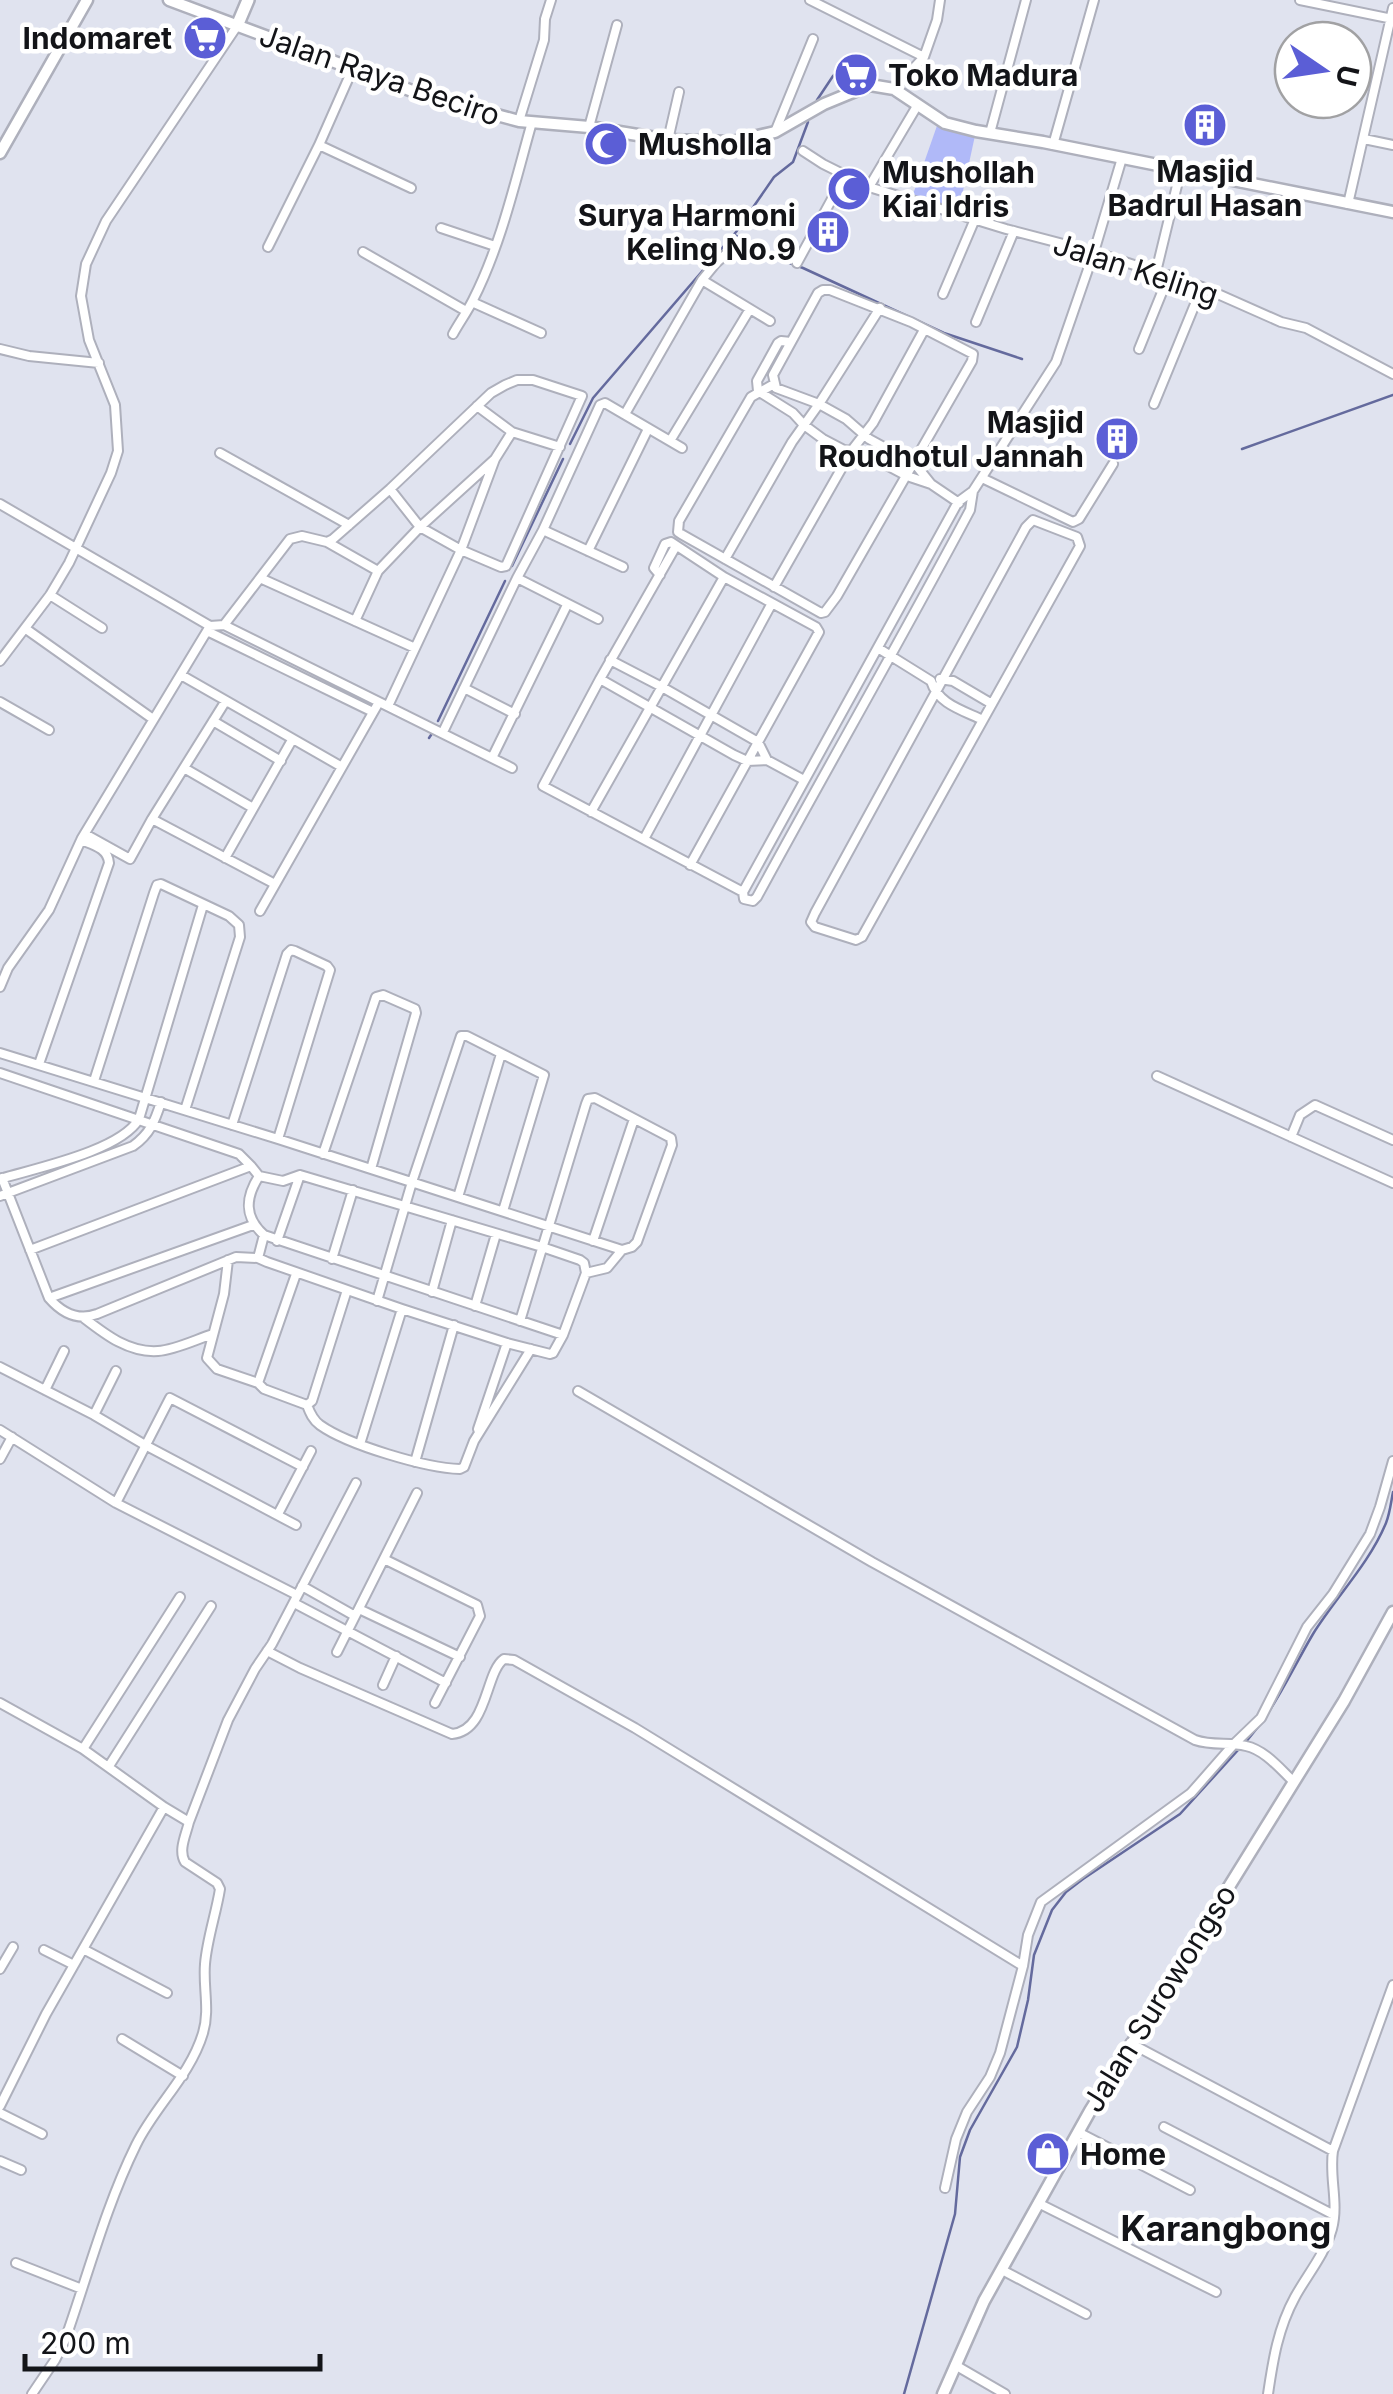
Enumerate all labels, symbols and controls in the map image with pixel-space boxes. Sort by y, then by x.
supermarket icon: Indomaret [182,15,228,61]
street label: Jalan Raya Beciro [255,17,505,133]
place label: Indomaret [22,20,172,56]
north arrow [1273,20,1373,120]
supermarket icon: Toko Madura [833,52,879,98]
place label: Toko Madura [888,57,1079,93]
text: U [1328,62,1366,89]
building icon: Masjid Badrul Hasan [1182,102,1228,148]
mosque icon: Musholla [583,121,629,167]
place label: Musholla [638,126,772,162]
place label: Masjid Badrul Hasan [1107,153,1303,223]
place label: Mushollah Kiai Idris [882,154,1035,224]
mosque icon: Mushollah Kiai Idris [826,166,872,212]
place label: Surya Harmoni Keling No.9 [578,197,796,267]
building icon: Surya Harmoni Keling No.9 [805,209,851,255]
street label: Jalan Keling [1049,225,1223,313]
place label: Masjid Roudhotul Jannah [818,404,1084,474]
building icon: Masjid Roudhotul Jannah [1094,416,1140,462]
street label: Jalan Surowongso [1074,1878,1244,2118]
shop icon: Home [1025,2131,1071,2177]
place label: Home [1080,2136,1166,2172]
district label: Karangbong [1121,2207,1331,2249]
scale bar [25,2309,320,2371]
text: 200 m [40,2325,131,2361]

